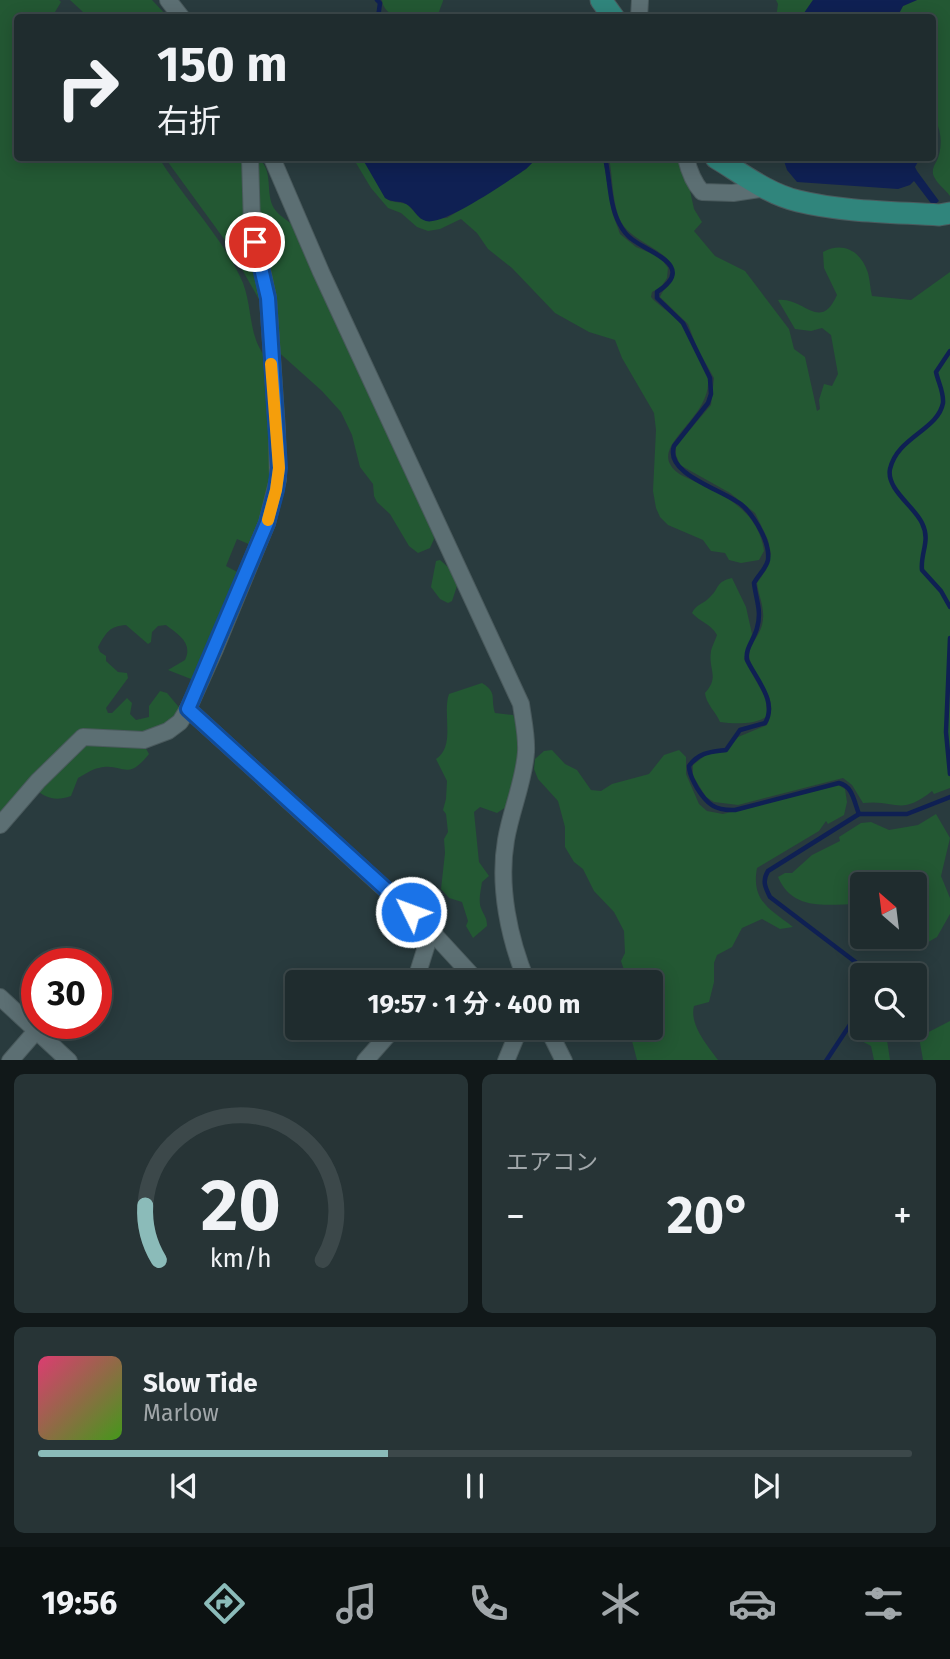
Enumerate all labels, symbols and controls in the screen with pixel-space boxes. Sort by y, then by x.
text: 150 m [157,35,288,94]
icon: right [42,42,133,133]
text: 右折 [157,102,221,140]
pin [225,212,285,272]
icon: arrive [236,223,274,261]
north arrow [850,872,928,948]
map controls [850,872,927,1040]
position arrow [374,875,448,949]
speed limit sign: 30 [21,948,112,1039]
button: search [850,963,927,1040]
text: 19:57 · 1 分 · 400 m [367,989,581,1020]
text: エアコン [506,1148,598,1176]
text: 20 [201,1162,281,1249]
text: 20° [667,1184,751,1247]
text: − [506,1193,525,1239]
text: + [893,1193,912,1239]
text: km/h [210,1243,272,1273]
text: Slow Tide [143,1368,258,1399]
text: Marlow [143,1399,219,1427]
icon: previous [165,1467,203,1505]
icon: pause [456,1467,494,1505]
icon: next [747,1467,785,1505]
icon: directions [200,1579,249,1628]
icon: music [332,1579,381,1628]
icon: phone [464,1579,513,1628]
icon: climate [596,1579,645,1628]
icon: car [728,1579,777,1628]
icon: filters [859,1579,908,1628]
text: 19:56 [41,1584,117,1622]

